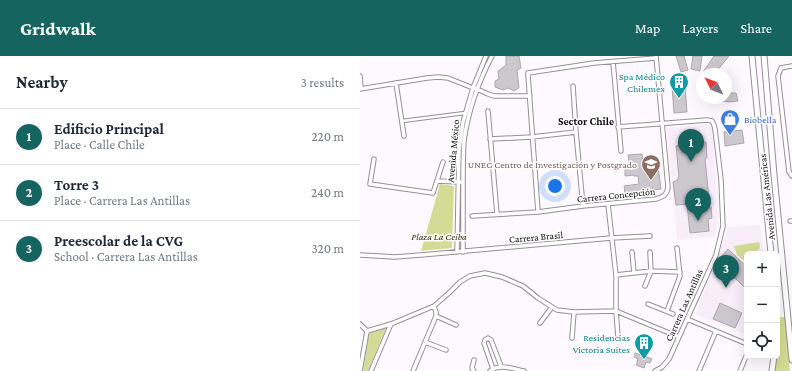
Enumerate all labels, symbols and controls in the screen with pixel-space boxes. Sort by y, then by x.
text: Gridwalk [20,18,96,39]
text: Map [635,20,660,36]
text: Layers [682,20,719,36]
text: Share [741,20,772,36]
north arrow [696,68,732,104]
place label: Spa Médico Chilemex [619,71,665,94]
building icon: Spa Médico Chilemex [668,71,690,99]
text: Nearby [16,73,68,92]
text: 3 results [301,75,344,90]
shop icon: Biobella [719,108,741,136]
place label: Biobella [744,114,777,125]
district label: Sector Chile [558,115,614,127]
street label: Avenida México [445,119,461,183]
text: Edificio Principal [54,121,164,137]
text: 1 [27,129,31,144]
text: 220 m [311,129,344,144]
pin: 1 [678,129,704,162]
text: Place · Calle Chile [54,137,145,152]
school or university icon: UNEG Centro de Investigación y Postgrado [640,153,662,181]
street label: Avenida Las Américas [757,153,777,241]
place label: UNEG Centro de Investigación y Postgrado [468,159,637,170]
your location [545,176,565,196]
text: Torre 3 [54,177,99,193]
text: 2 [26,185,32,200]
text: 240 m [311,185,344,200]
street label: Carrera Concepción [576,185,656,205]
pin: 2 [685,188,711,221]
text: Place · Carrera Las Antillas [54,193,190,208]
street label: Carrera Brasil [508,229,564,245]
park label: Plaza La Ceiba [411,231,467,242]
text: Preescolar de la CVG [54,233,183,249]
text: 3 [26,241,32,256]
text: 320 m [311,241,344,256]
text: School · Carrera Las Antillas [54,249,198,264]
map controls [744,251,780,359]
button: + [744,251,780,287]
pin: 3 [713,255,739,288]
street label: Carrera Las Antillas [663,267,705,343]
button: − [744,287,780,323]
button: locate [744,323,780,359]
place label: Residencias Victoria Suites [573,332,630,355]
building icon: Residencias Victoria Suites [633,332,655,360]

